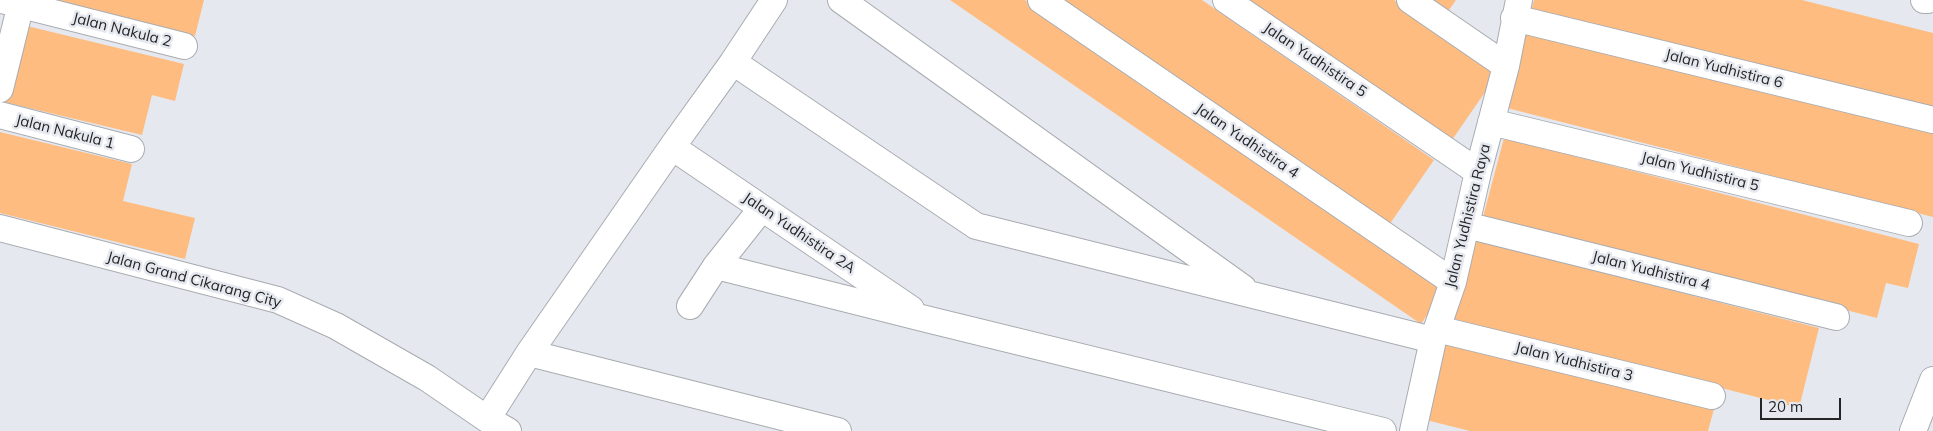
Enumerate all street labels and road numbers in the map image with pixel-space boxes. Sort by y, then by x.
street label: Jalan Nakula 2 [71,9,173,51]
street label: Jalan Yudhistira 5 [1260,19,1370,101]
street label: Jalan Yudhistira 6 [1663,46,1785,92]
street label: Jalan Yudhistira 4 [1192,100,1302,182]
street label: Jalan Nakula 1 [14,111,116,153]
street label: Jalan Yudhistira Raya [1441,142,1495,290]
street label: Jalan Yudhistira 5 [1639,149,1761,195]
street label: Jalan Yudhistira 2A [739,189,859,277]
street label: Jalan Grand Cikarang City [105,248,283,312]
street label: Jalan Yudhistira 4 [1590,248,1712,294]
street label: Jalan Yudhistira 3 [1513,339,1635,385]

